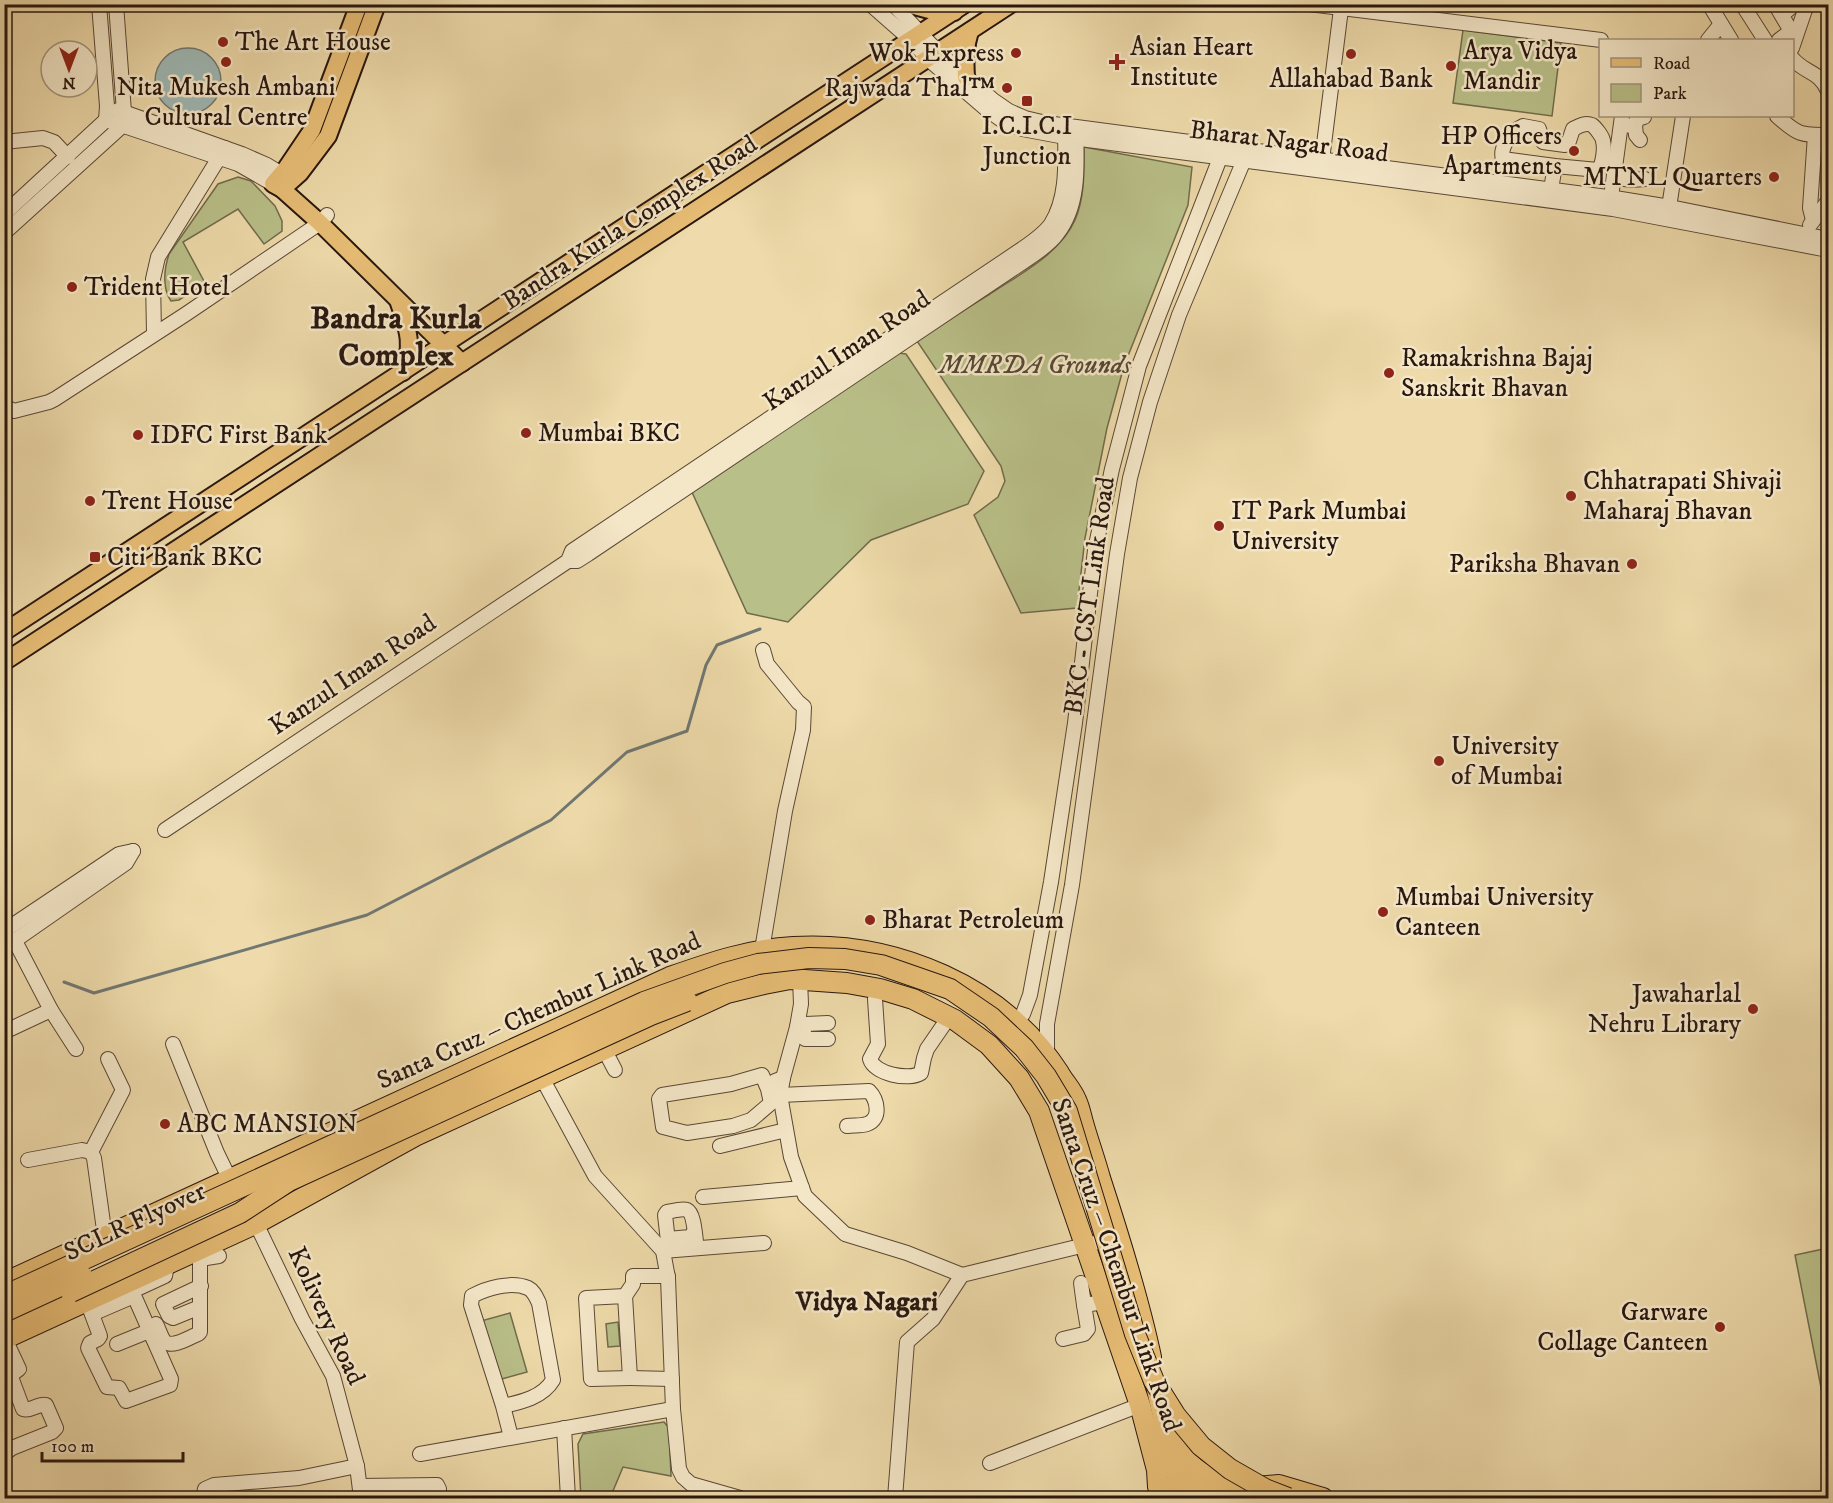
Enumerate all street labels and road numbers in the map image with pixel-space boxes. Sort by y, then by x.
street label: Bharat Nagar Road [1188,113,1390,171]
street label: Bandra Kurla Complex Road [496,128,764,318]
street label: Kanzul Iman Road [757,283,937,419]
street label: BKC - CST Link Road [1057,475,1123,717]
street label: Kanzul Iman Road [263,607,443,743]
street label: Santa Cruz – Chembur Link Road [372,925,706,1097]
street label: Santa Cruz – Chembur Link Road [1043,1094,1189,1436]
street label: SCLR Flyover [59,1175,211,1269]
street label: Kolivery Road [280,1242,372,1390]

